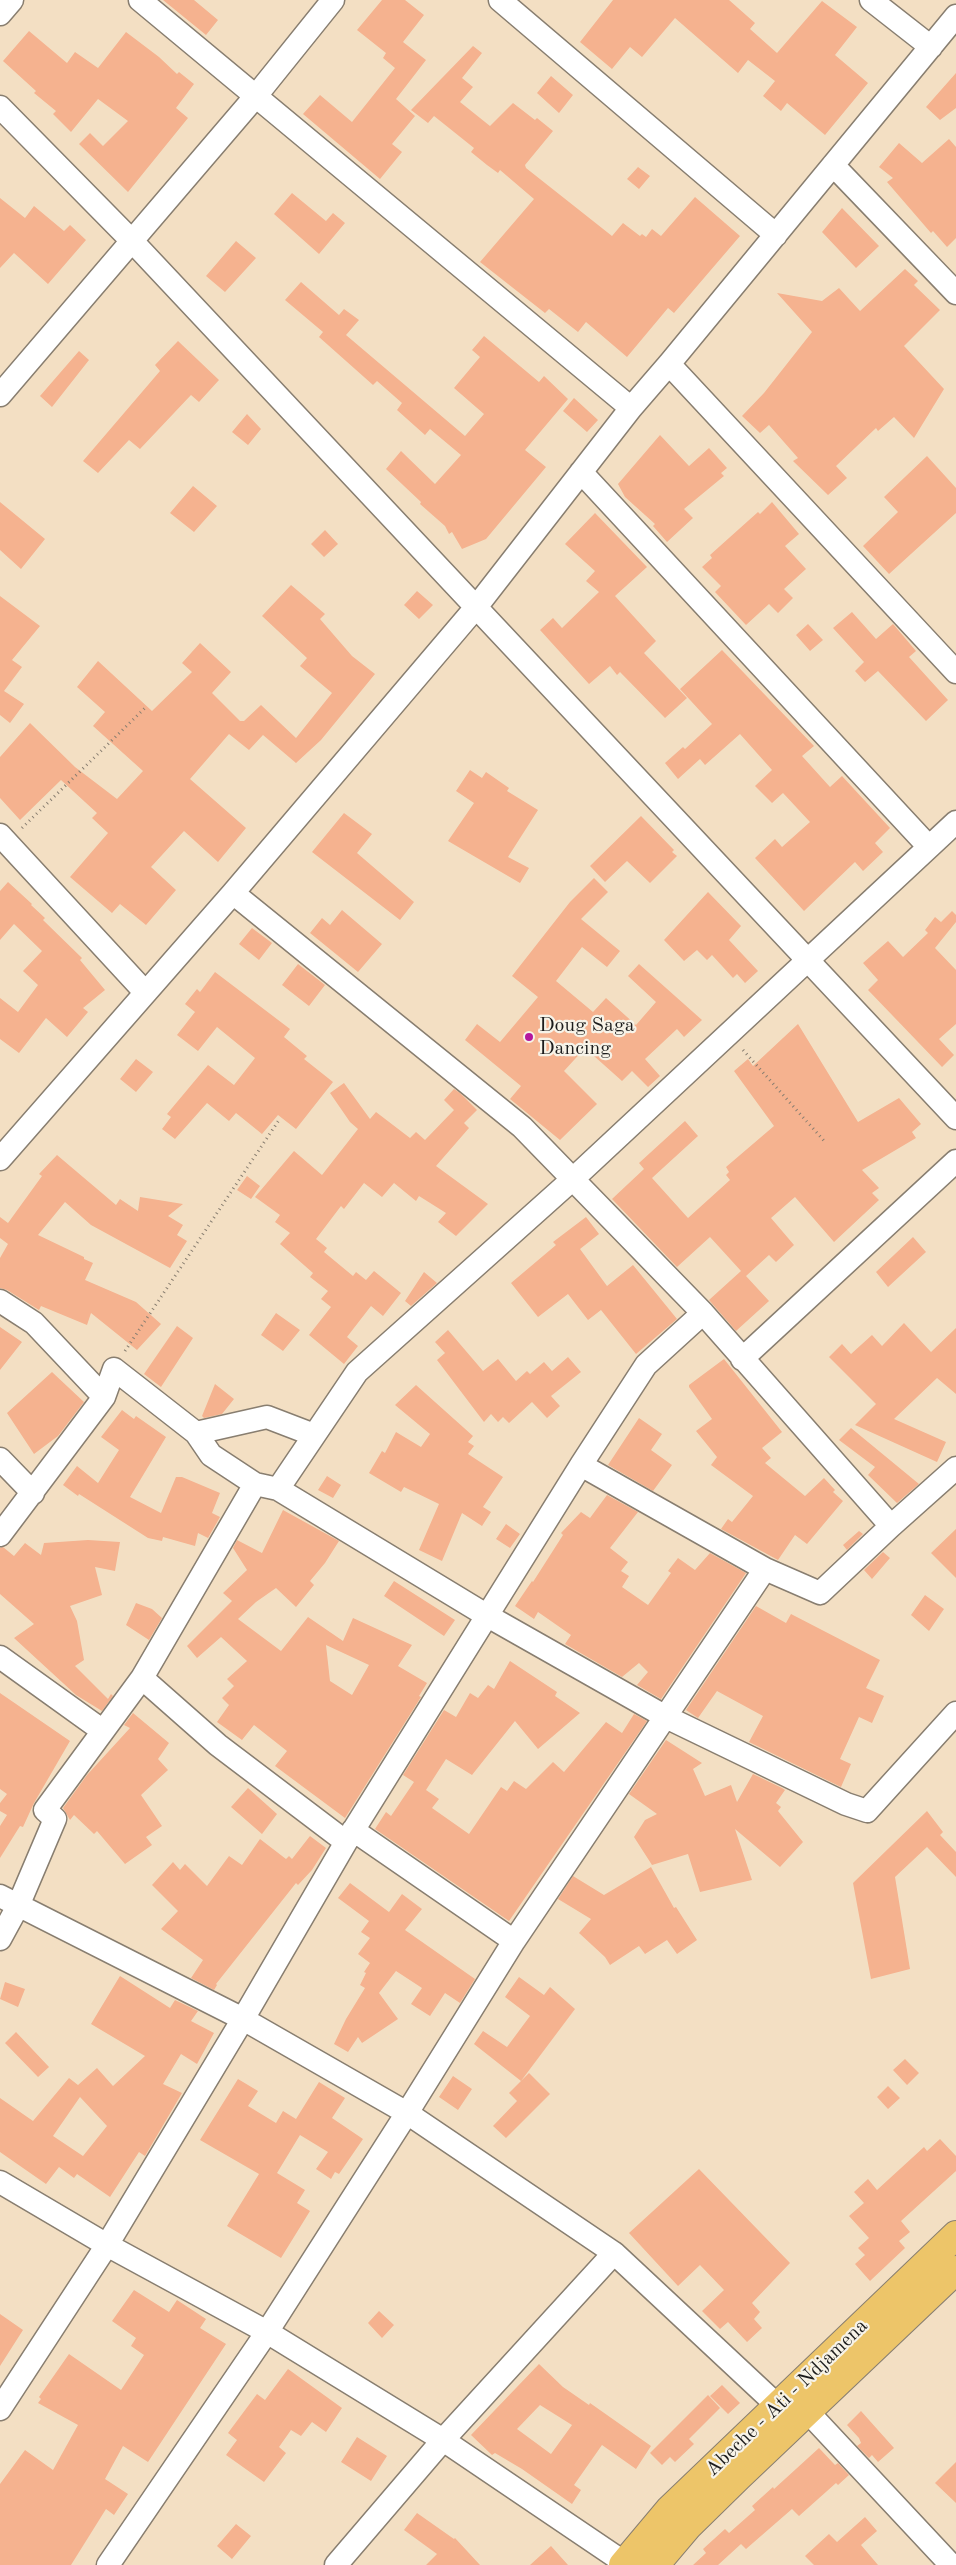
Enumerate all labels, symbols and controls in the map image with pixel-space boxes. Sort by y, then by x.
place label: Doug Saga Dancing [539,1014,635,1061]
marker: Doug Saga Dancing [523,1031,535,1043]
street label: Abeche - Ati - Ndjamena [701,2314,873,2482]

